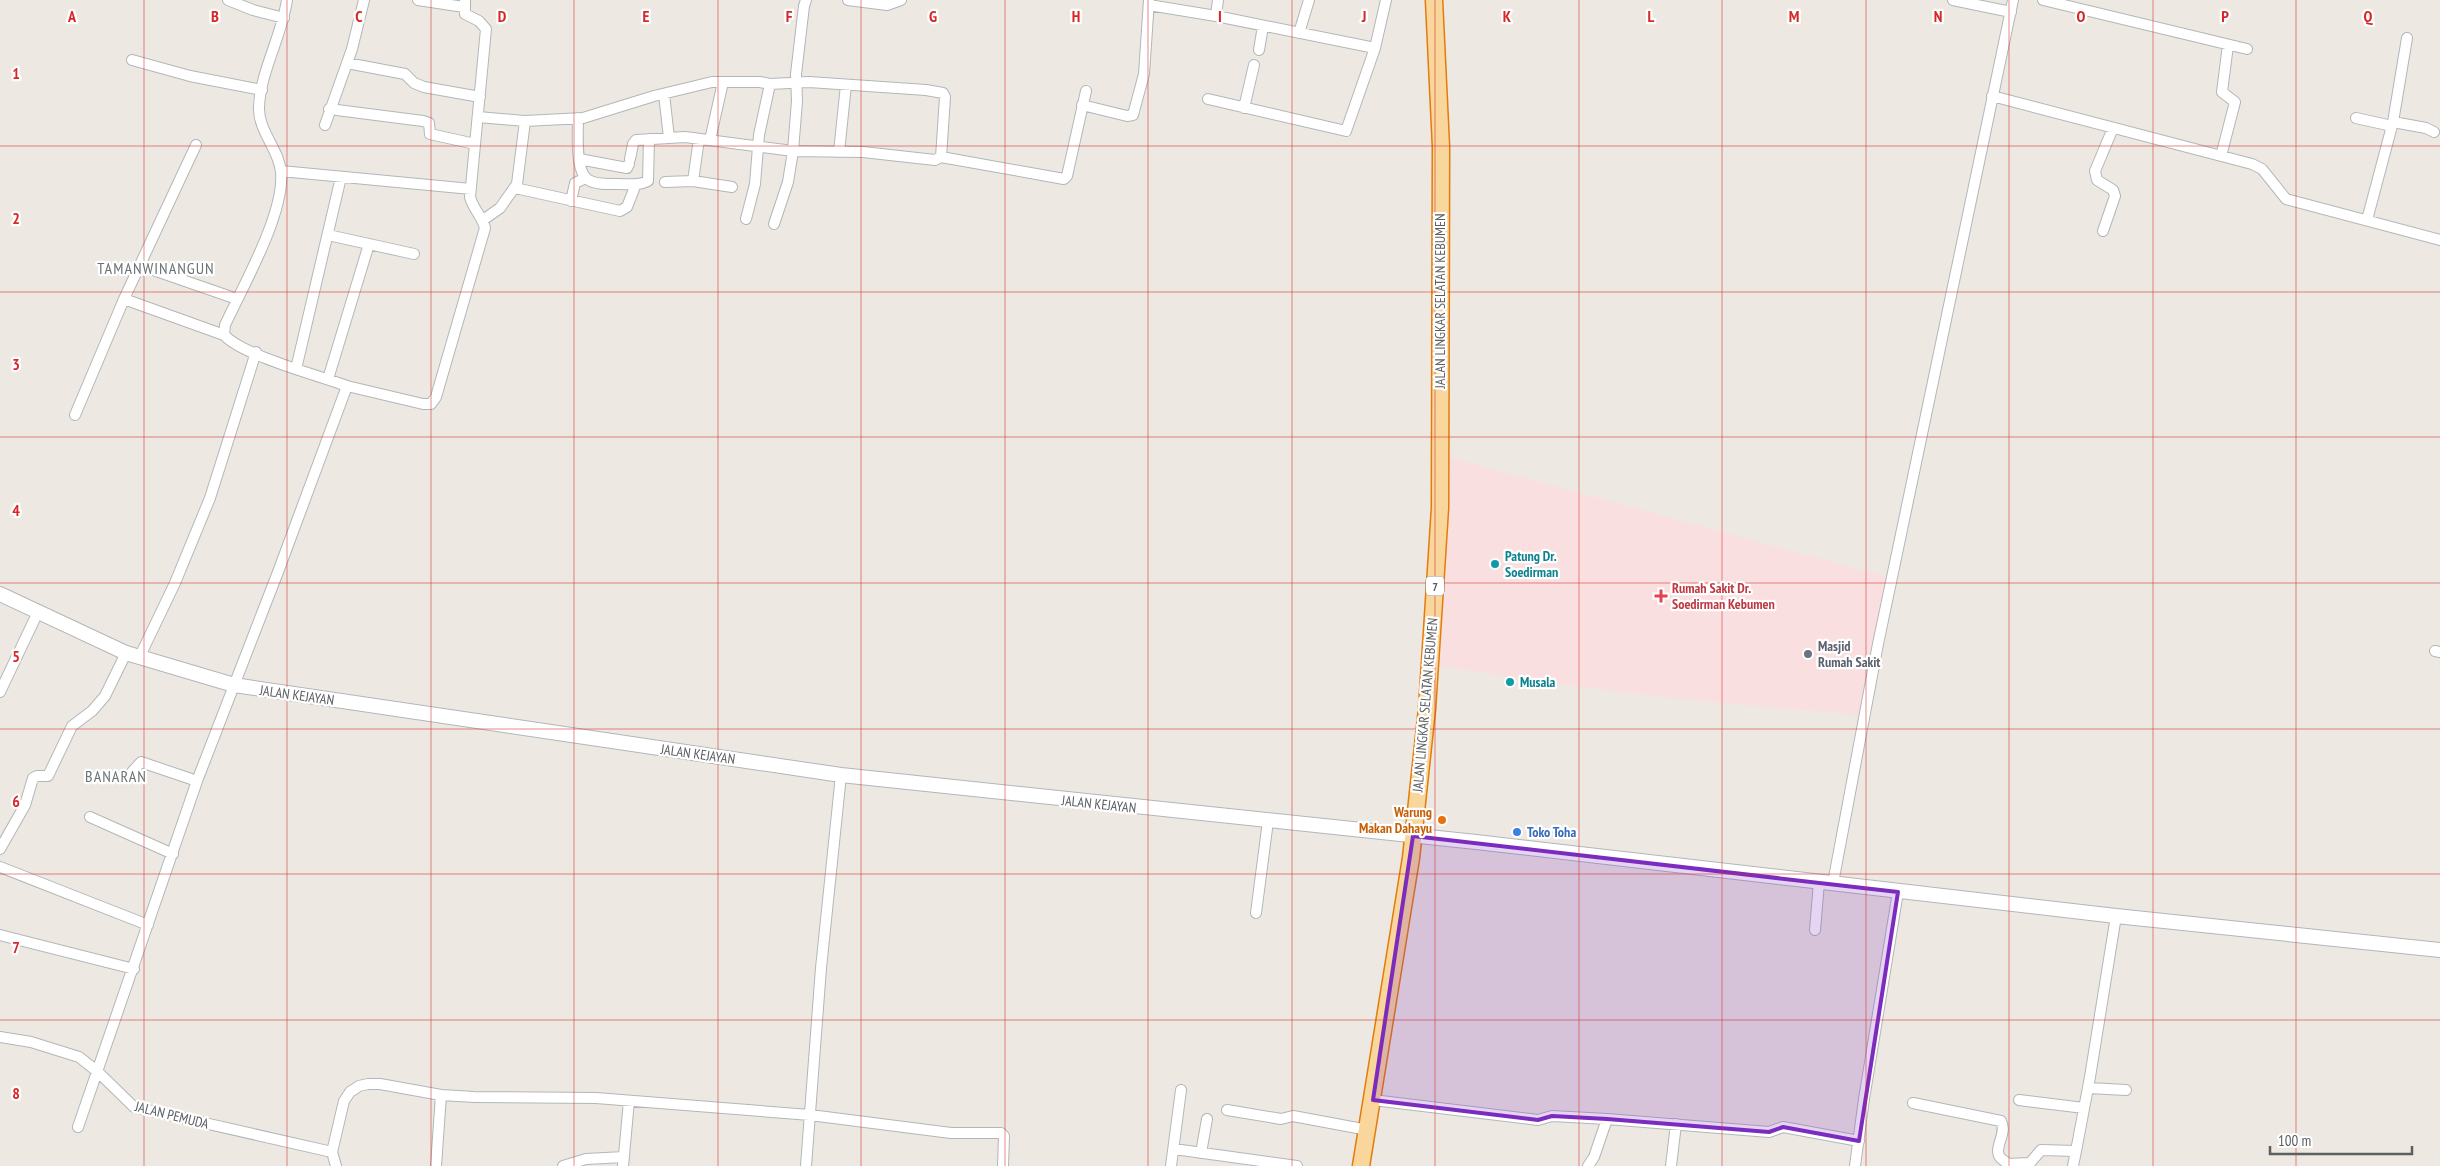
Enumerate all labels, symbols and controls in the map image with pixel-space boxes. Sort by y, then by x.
text: A [67,6,77,26]
text: B [211,6,219,26]
text: C [355,6,363,26]
text: D [498,6,507,26]
text: E [643,6,650,26]
text: F [786,6,793,26]
text: G [929,6,937,26]
text: H [1072,6,1080,26]
text: I [1218,6,1222,26]
text: J [1361,6,1366,26]
text: K [1503,6,1512,26]
text: L [1648,6,1655,26]
text: M [1789,6,1799,26]
text: N [1934,6,1942,26]
text: O [2077,6,2086,26]
text: P [2221,6,2229,26]
text: Q [2364,6,2374,26]
text: 1 [12,63,20,83]
text: 2 [12,208,20,228]
street label: JALAN LINGKAR SELATAN KEBUMEN [1431,214,1449,390]
district label: TAMANWINANGUN [97,258,215,278]
text: 3 [12,354,20,374]
text: 4 [12,500,20,520]
place label: Patung Dr. Soedirman [1505,547,1558,581]
marker: Patung Dr. Soedirman [1489,558,1501,570]
road number: 7 [1426,576,1444,596]
place label: Rumah Sakit Dr. Soedirman Kebumen [1672,579,1775,613]
marker: Rumah Sakit Dr. Soedirman Kebumen [1654,589,1668,603]
street label: JALAN LINGKAR SELATAN KEBUMEN [1408,617,1442,794]
place label: Masjid Rumah Sakit [1818,637,1880,671]
text: 5 [12,646,20,666]
marker: Masjid Rumah Sakit [1802,648,1814,660]
place label: Musala [1520,673,1556,691]
marker: Musala [1504,676,1516,688]
street label: JALAN KEJAYAN [258,681,335,709]
street label: JALAN KEJAYAN [659,740,736,768]
district label: BANARAN [85,766,147,786]
text: 6 [12,791,20,811]
street label: JALAN KEJAYAN [1060,791,1137,817]
place label: Warung Makan Dahayu [1359,803,1432,837]
marker: Warung Makan Dahayu [1436,814,1448,826]
place label: Toko Toha [1527,823,1576,841]
marker: Toko Toha [1511,826,1523,838]
text: 7 [12,937,20,957]
text: 8 [12,1083,20,1103]
street label: JALAN PEMUDA [132,1097,211,1133]
scale bar [2270,1124,2412,1156]
text: 100 m [2278,1131,2311,1150]

